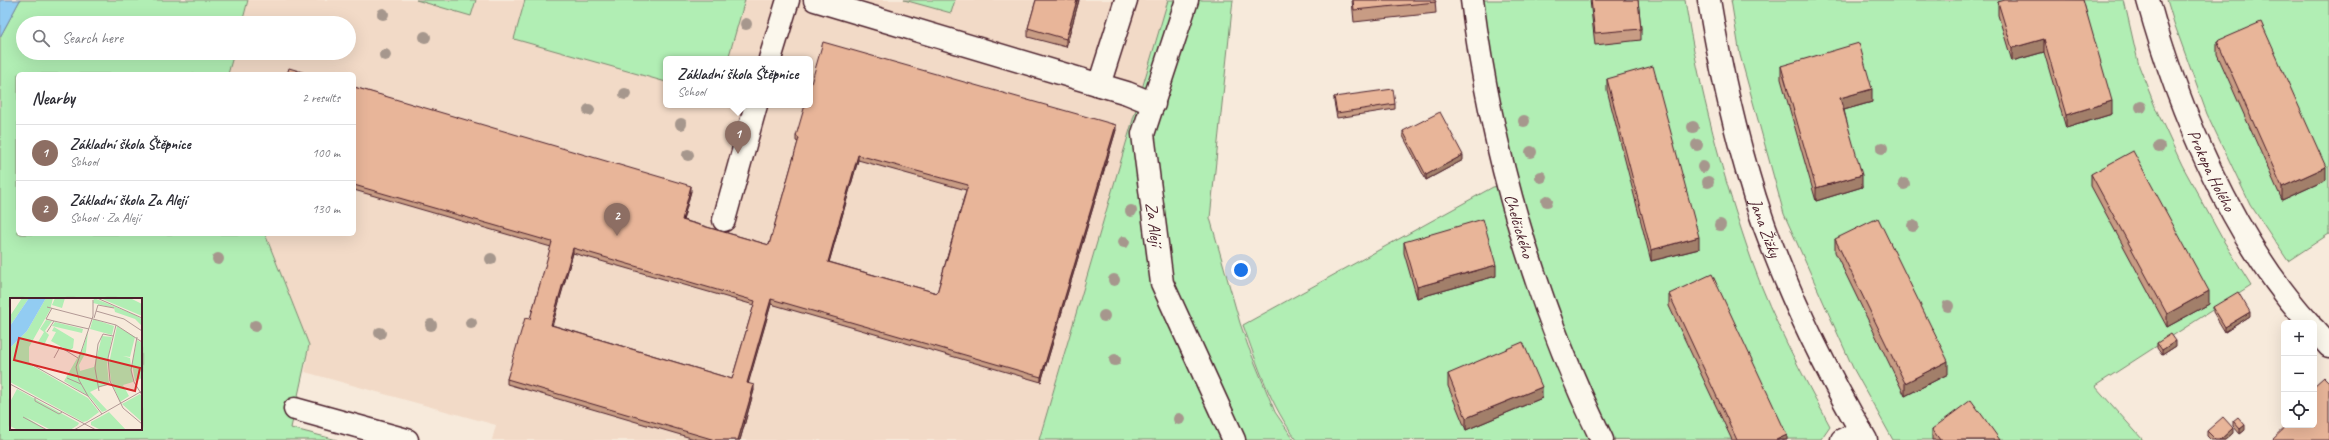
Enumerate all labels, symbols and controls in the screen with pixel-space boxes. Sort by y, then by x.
search box [16,16,356,60]
icon: search [30,27,52,49]
text: Search here [62,29,123,48]
popup [663,56,813,108]
text: Základní škola Štěpnice [678,65,798,84]
text: School [678,84,706,100]
text: Nearby [32,88,75,109]
text: 2 results [302,90,340,106]
pin: 1 [725,121,751,154]
street label: Prokopa Holého [2183,126,2240,216]
text: Základní škola Štěpnice [70,135,191,154]
text: 1 [42,145,48,161]
text: 100 m [312,145,340,161]
text: School [70,154,98,170]
text: Základní škola Za Alejí [70,191,187,210]
street label: Chelčického [1500,192,1539,261]
street label: Jana Žižky [1745,195,1786,261]
text: 2 [42,201,48,217]
text: 130 m [312,201,340,217]
street label: Za Alejí [1141,201,1168,251]
pin: 2 [604,203,630,236]
text: School · Za Alejí [70,210,140,226]
your location [1231,260,1251,280]
inset map [10,298,142,430]
map controls [2281,320,2317,428]
button: + [2281,320,2317,356]
button: − [2281,356,2317,392]
button: locate [2281,392,2317,428]

